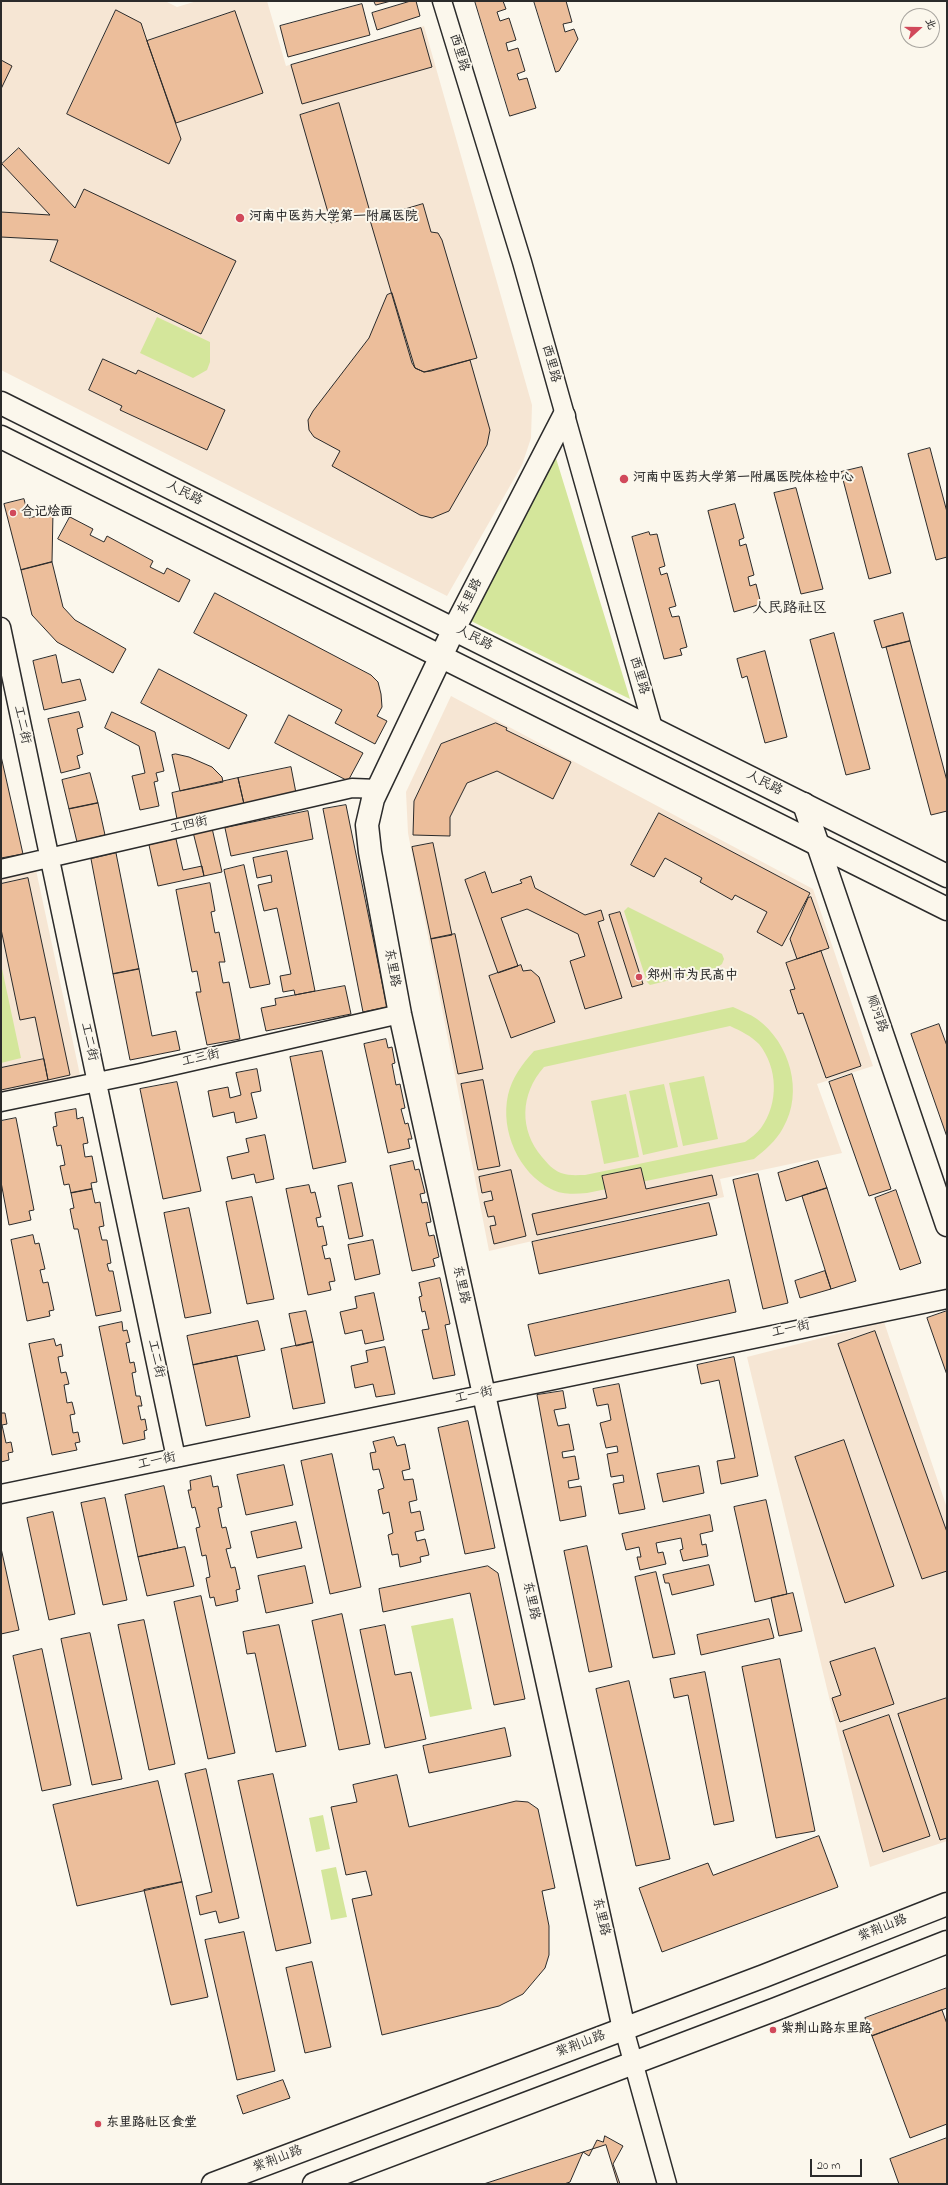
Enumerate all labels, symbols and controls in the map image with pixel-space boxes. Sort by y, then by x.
north arrow [900,8,940,48]
text: 北 [921,16,940,32]
street label: 西里路 [445,32,471,74]
place label: 河南中医药大学第一附属医院 [249,210,418,226]
marker: 河南中医药大学第一附属医院 [234,212,246,224]
street label: 西里路 [537,343,563,385]
place label: 河南中医药大学第一附属医院体检中心 [633,471,854,487]
marker: 河南中医药大学第一附属医院体检中心 [618,473,630,485]
street label: 人民路 [163,478,205,510]
place label: 合记烩面 [21,505,73,521]
marker: 合记烩面 [8,508,18,518]
street label: 东里路 [455,576,487,618]
district label: 人民路社区 [753,601,827,619]
street label: 人民路 [453,623,495,655]
street label: 西里路 [625,655,651,697]
street label: 工二街 [9,704,33,746]
street label: 人民路 [743,768,785,800]
street label: 工四街 [168,814,210,838]
street label: 东里路 [380,947,402,989]
place label: 郑州市为民高中 [647,969,738,985]
marker: 郑州市为民高中 [634,972,644,982]
street label: 顺河路 [862,993,890,1035]
street label: 工二街 [76,1021,100,1063]
street label: 工三街 [180,1047,222,1071]
street label: 东里路 [448,1264,472,1306]
street label: 工一街 [770,1318,812,1342]
street label: 工二街 [143,1338,167,1380]
street label: 工一街 [453,1384,495,1408]
street label: 工一街 [136,1450,178,1474]
street label: 东里路 [518,1580,542,1622]
street label: 东里路 [588,1896,612,1938]
street label: 紫荆山路 [856,1912,910,1946]
place label: 紫荆山路东里路 [781,2022,872,2038]
marker: 紫荆山路东里路 [768,2025,778,2035]
street label: 紫荆山路 [554,2028,608,2062]
place label: 东里路社区食堂 [106,2116,197,2132]
marker: 东里路社区食堂 [93,2119,103,2129]
street label: 紫荆山路 [251,2143,305,2177]
scale bar [812,2151,864,2177]
text: 20 m [817,2157,840,2175]

